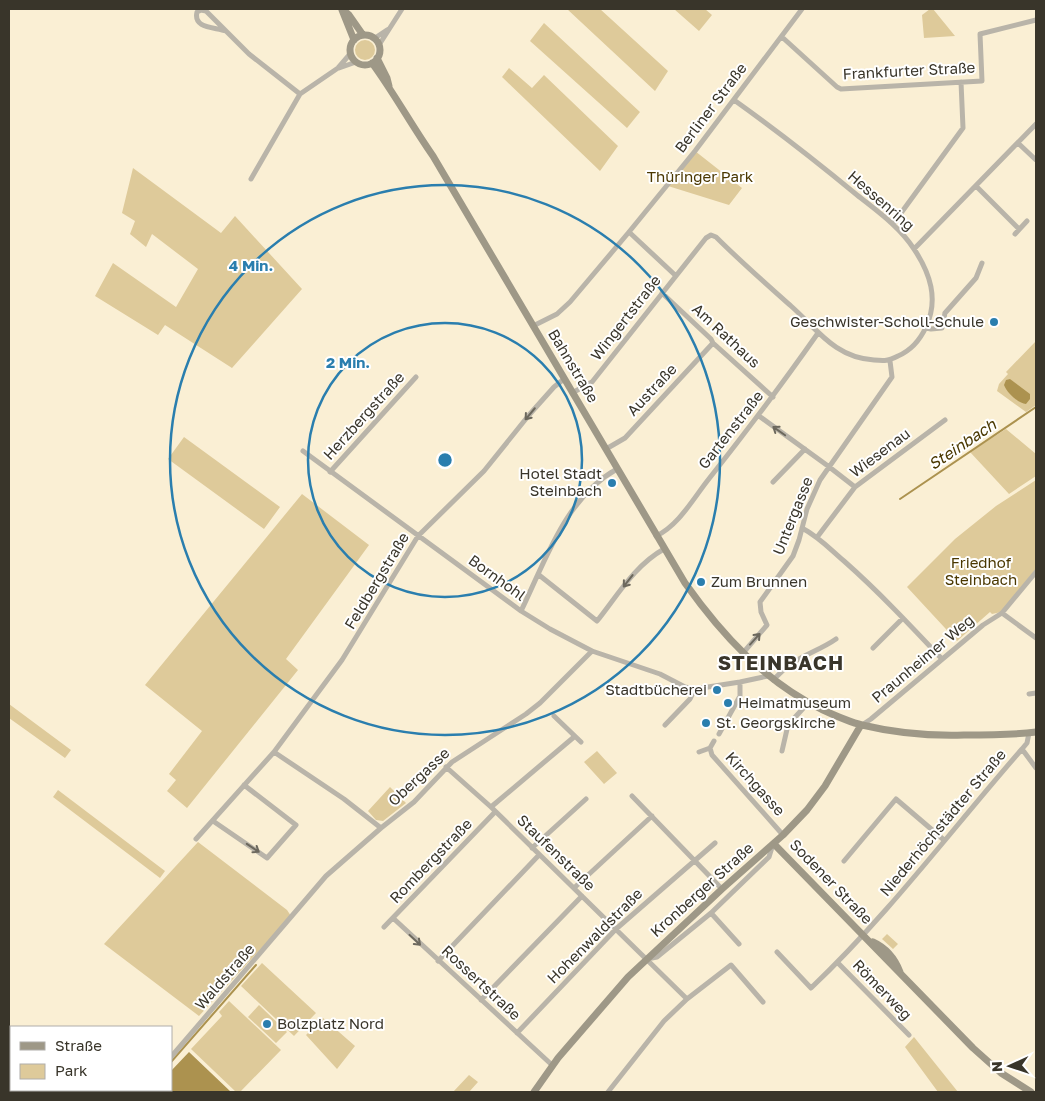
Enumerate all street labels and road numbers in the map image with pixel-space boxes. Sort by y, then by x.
street label: Frankfurter Straße [842,58,976,82]
street label: Berliner Straße [671,59,750,156]
street label: Hessenring [845,166,919,234]
street label: Wingertstraße [586,271,664,364]
street label: Am Rathaus [689,299,764,371]
street label: Bahnstraße [545,325,603,406]
street label: Austraße [623,359,680,419]
street label: Herzbergstraße [319,367,408,463]
street label: Gartenstraße [694,386,767,472]
street label: Wiesenau [846,424,913,481]
street label: Untergasse [768,474,816,557]
street label: Feldbergstraße [340,529,412,632]
street label: Bornhohl [465,550,530,604]
street label: Praunheimer Weg [868,610,977,706]
street label: Obergasse [384,743,453,809]
street label: Niederhöchstädter Straße [875,745,1009,900]
street label: Kirchgasse [722,748,789,819]
street label: Staufenstraße [514,811,600,894]
street label: Rombergstraße [385,814,475,906]
street label: Sodener Straße [787,835,877,928]
street label: Kronberger Straße [646,838,757,940]
street label: Hohenwaldstraße [543,884,646,987]
street label: Waldstraße [191,939,258,1013]
street label: Rossertstraße [438,941,525,1024]
street label: Römerweg [849,955,916,1023]

